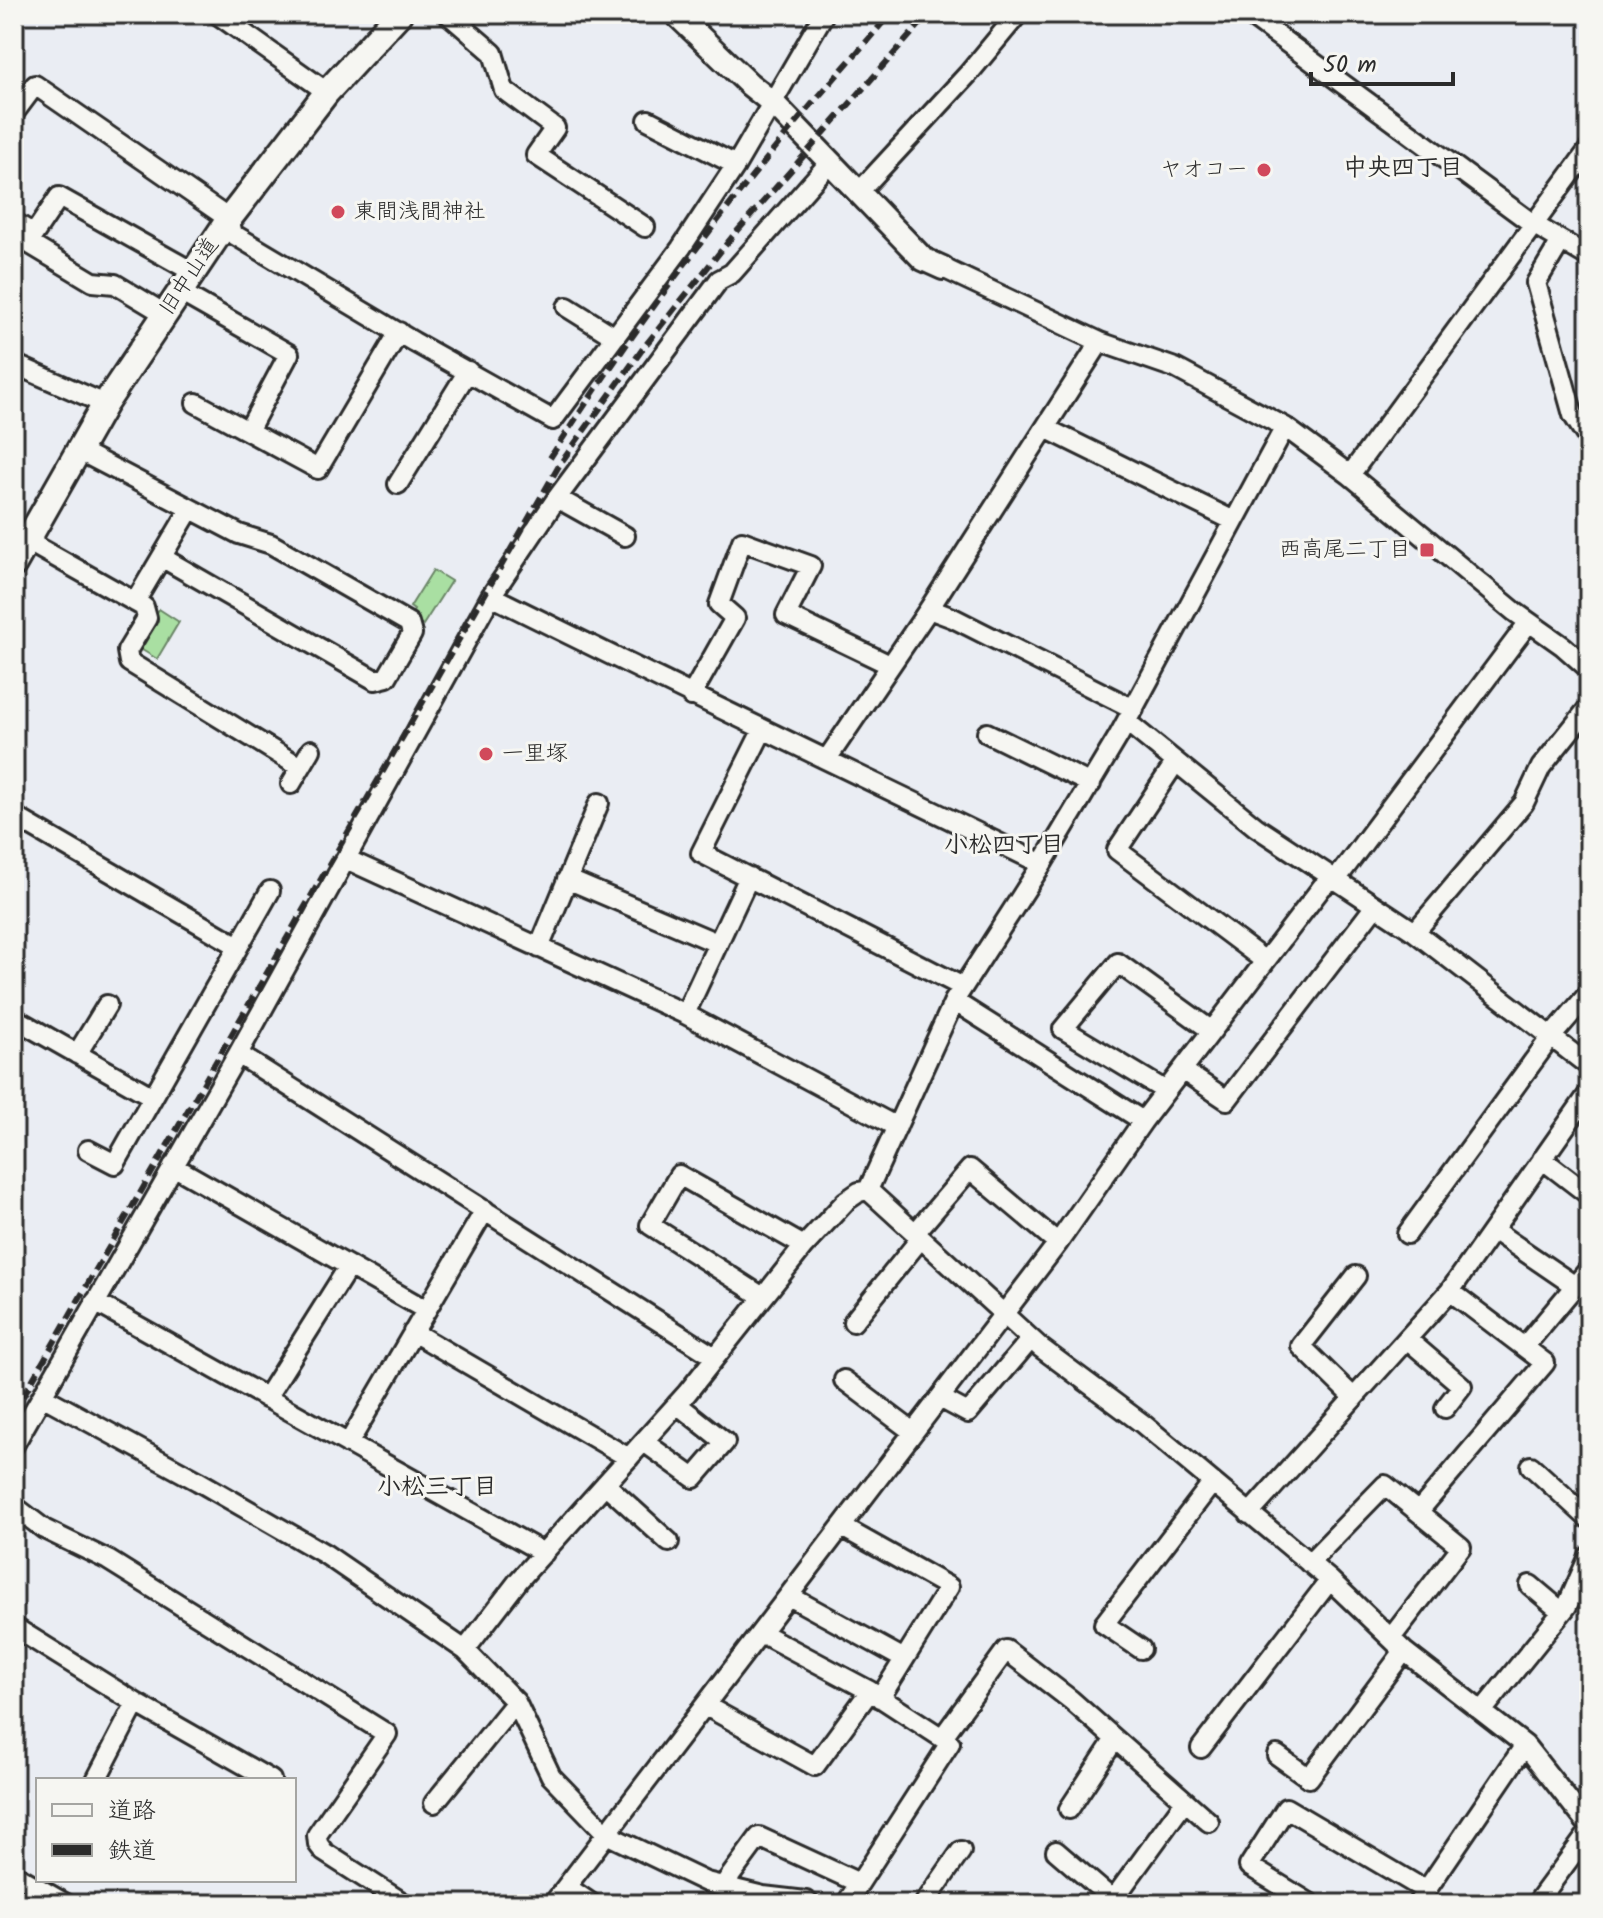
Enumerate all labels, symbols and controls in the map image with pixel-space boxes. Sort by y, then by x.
scale bar [1311,36,1453,86]
text: 50 m [1323,46,1377,85]
district label: 中央四丁目 [1343,149,1463,188]
place label: ヤオコー [1160,153,1248,188]
marker: ヤオコー [1255,161,1273,179]
place label: 東間浅間神社 [354,195,486,230]
marker: 東間浅間神社 [329,203,347,221]
street label: 旧中山道 [151,231,229,323]
place label: 西高尾二丁目 [1279,533,1411,568]
marker: 西高尾二丁目 [1418,541,1436,559]
place label: 一里塚 [502,737,568,772]
marker: 一里塚 [477,745,495,763]
district label: 小松四丁目 [944,826,1064,865]
district label: 小松三丁目 [377,1468,497,1507]
legend [36,1778,296,1882]
text: 道路 [108,1792,156,1831]
text: 鉄道 [108,1832,156,1871]

